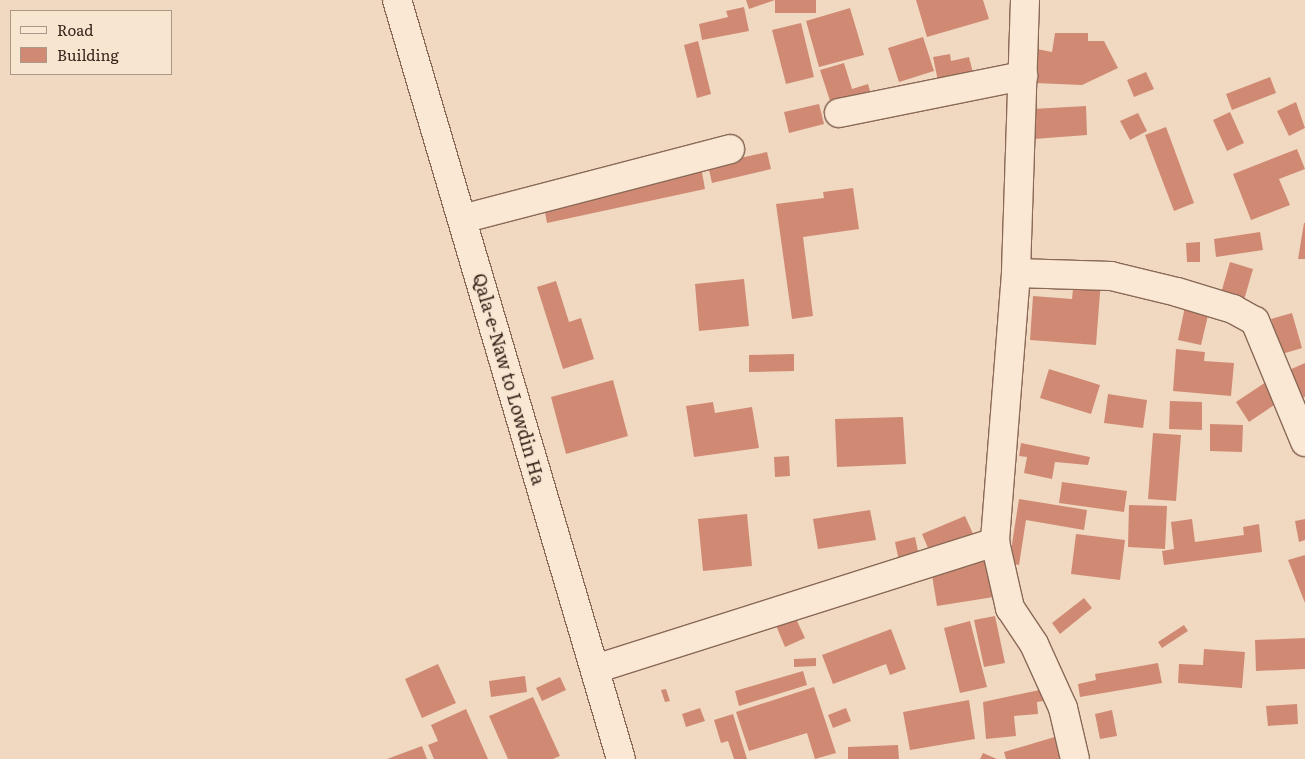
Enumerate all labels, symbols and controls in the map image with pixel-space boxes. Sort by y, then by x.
legend [10,10,172,75]
text: Road [57,18,93,41]
text: Building [57,43,119,66]
street label: Qala-e-Naw to Lowdin Ha [468,271,550,487]

